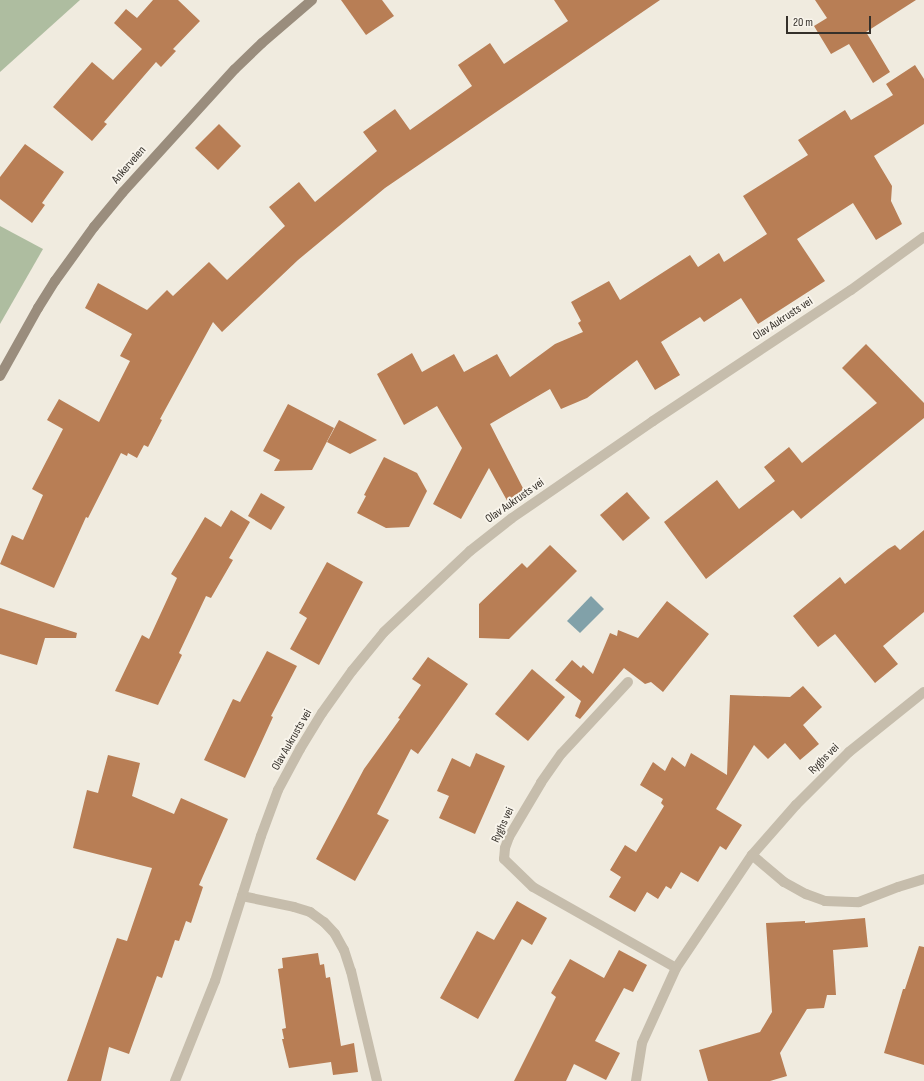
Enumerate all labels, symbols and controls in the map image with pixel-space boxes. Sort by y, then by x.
scale bar [788,8,873,34]
text: 20 m [793,15,813,30]
street label: Ankerveien [109,143,149,187]
street label: Olav Aukrusts vei [751,294,815,344]
street label: Olav Aukrusts vei [483,476,547,526]
street label: Olav Aukrusts vei [269,707,315,773]
street label: Ryghs vei [806,741,842,777]
street label: Ryghs vei [489,805,517,845]

